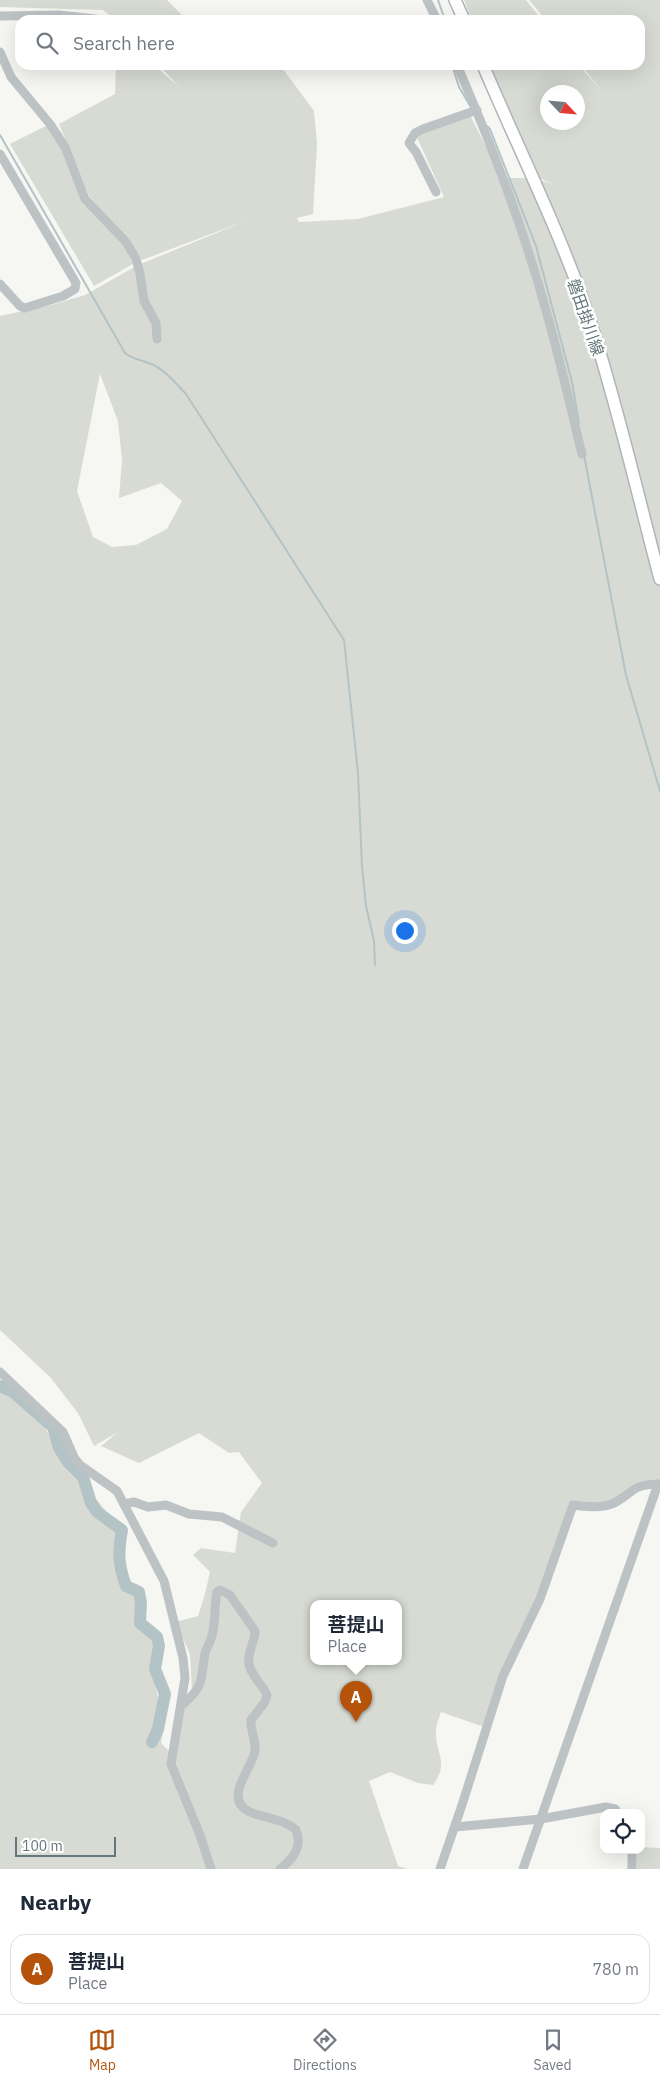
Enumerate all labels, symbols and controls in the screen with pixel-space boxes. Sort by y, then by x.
search box [15,15,645,70]
icon: search [33,29,61,57]
text: Search here [73,31,175,55]
north arrow [540,85,585,130]
street label: 磐田掛川線 [564,276,608,358]
your location [392,918,418,944]
popup [310,1600,402,1665]
text: 菩提山 [327,1612,385,1636]
text: Place [327,1636,367,1656]
pin: A [340,1681,372,1722]
map controls [600,1809,645,1854]
button: locate [600,1809,645,1854]
scale bar [15,1834,116,1857]
text: 100 m [22,1837,63,1855]
text: Nearby [20,1888,91,1916]
text: 菩提山 [68,1949,125,1973]
text: A [32,1959,42,1979]
text: 780 m [592,1959,639,1979]
text: Place [68,1973,107,1993]
tab: Map [88,2026,116,2074]
tab: Directions [293,2026,357,2074]
tab: Saved [534,2026,572,2074]

